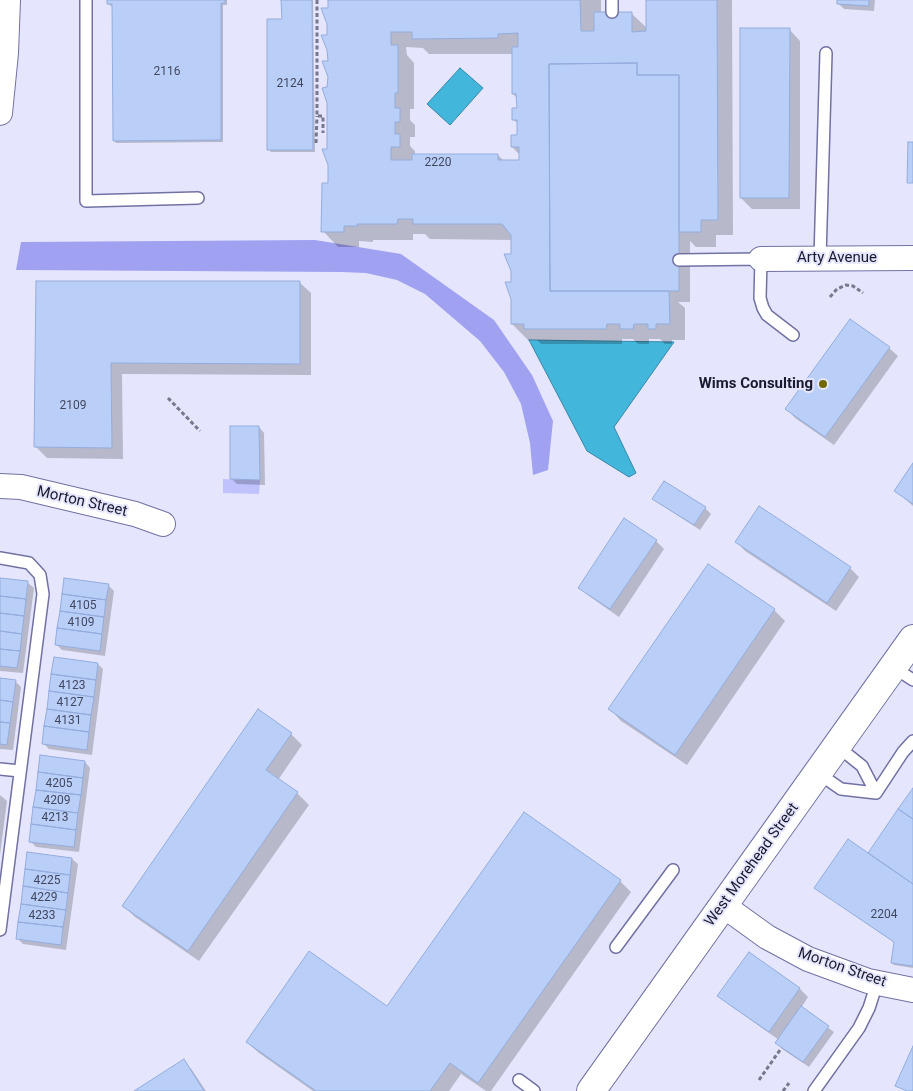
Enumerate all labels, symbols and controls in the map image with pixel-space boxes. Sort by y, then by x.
house number: 2116 [154,65,180,79]
house number: 2124 [277,77,303,91]
house number: 2220 [425,156,451,170]
street label: Arty Avenue [797,249,877,267]
place label: Wims Consulting [699,375,813,393]
marker: Wims Consulting [817,378,829,390]
house number: 2109 [60,399,86,413]
street label: Morton Street [35,483,129,521]
house number: 4105 [70,599,96,613]
house number: 4109 [68,616,94,630]
house number: 4123 [59,679,85,693]
house number: 4127 [57,696,83,710]
house number: 4131 [55,714,81,728]
house number: 4205 [46,777,72,791]
house number: 4209 [44,794,70,808]
street label: West Morehead Street [701,800,803,930]
house number: 4213 [42,811,68,825]
house number: 4225 [34,874,60,888]
house number: 4229 [31,891,57,905]
house number: 2204 [871,908,897,922]
house number: 4233 [29,909,55,923]
street label: Morton Street [796,945,888,991]

